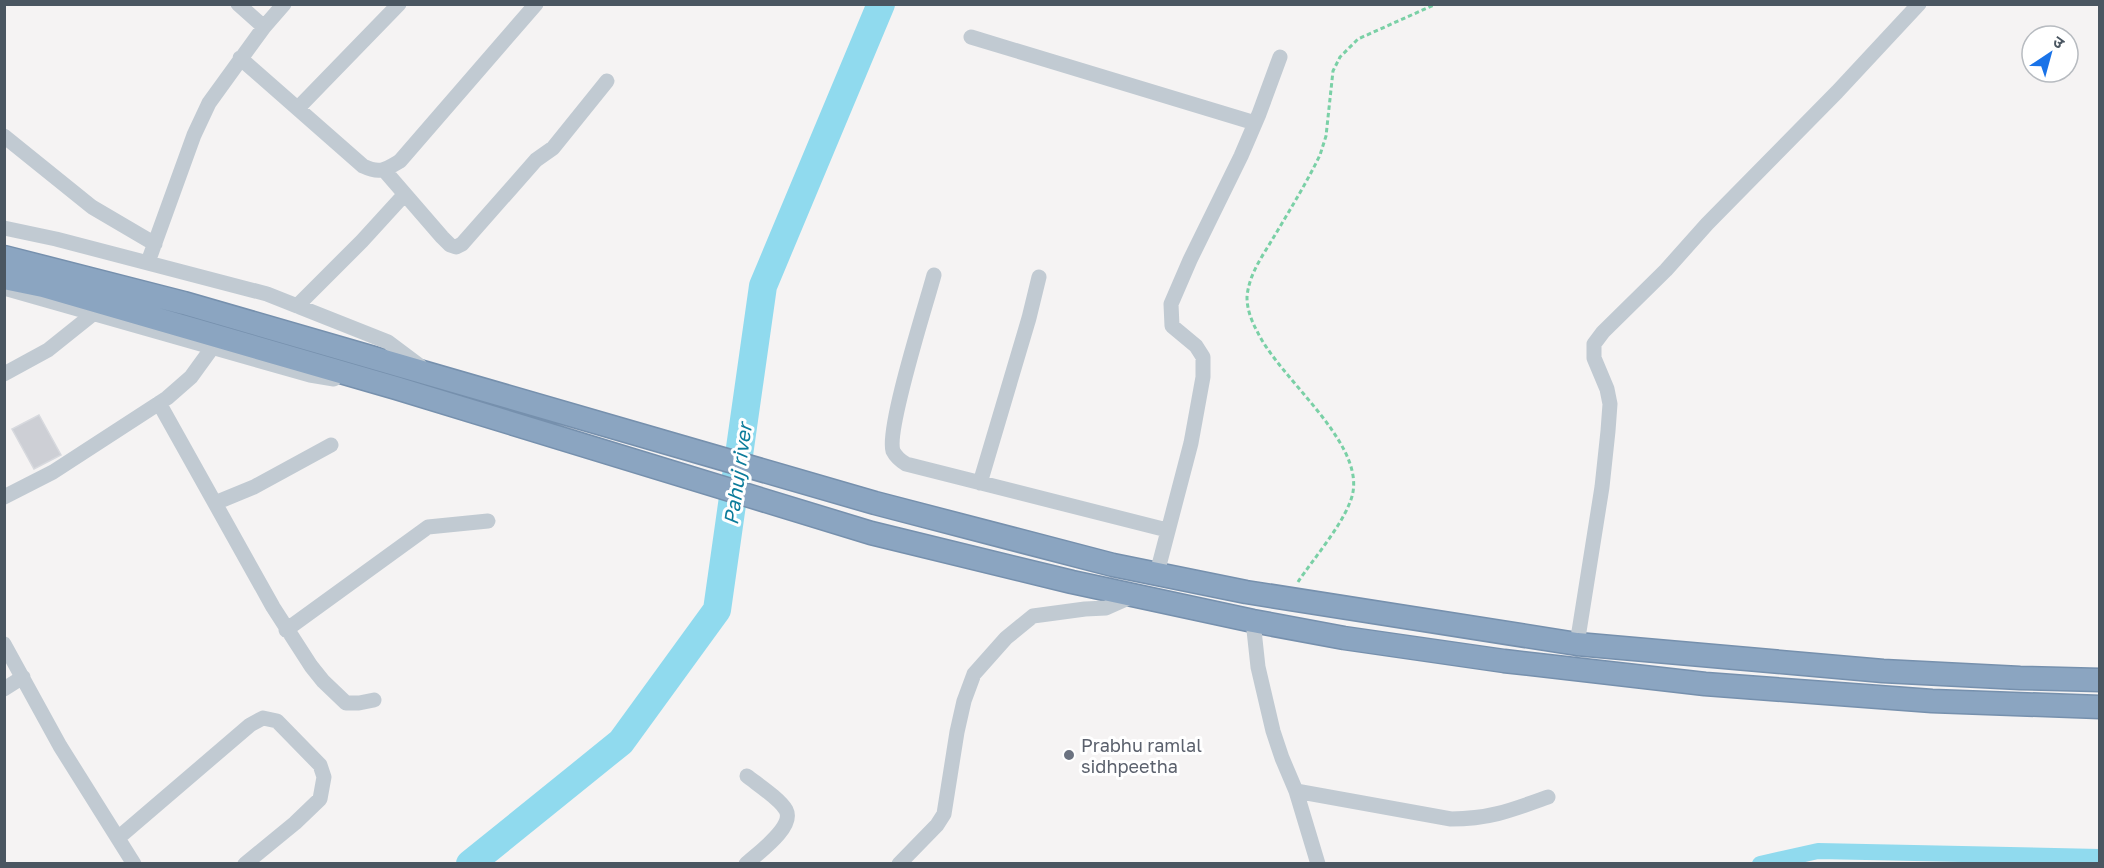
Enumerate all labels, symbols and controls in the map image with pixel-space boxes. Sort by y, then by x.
north arrow [2020,24,2080,84]
text: उ [2049,31,2069,53]
water label: Pahuj river [718,419,757,526]
place label: Prabhu ramlal sidhpeetha [1081,734,1202,777]
marker: Prabhu ramlal sidhpeetha [1062,748,1076,762]

